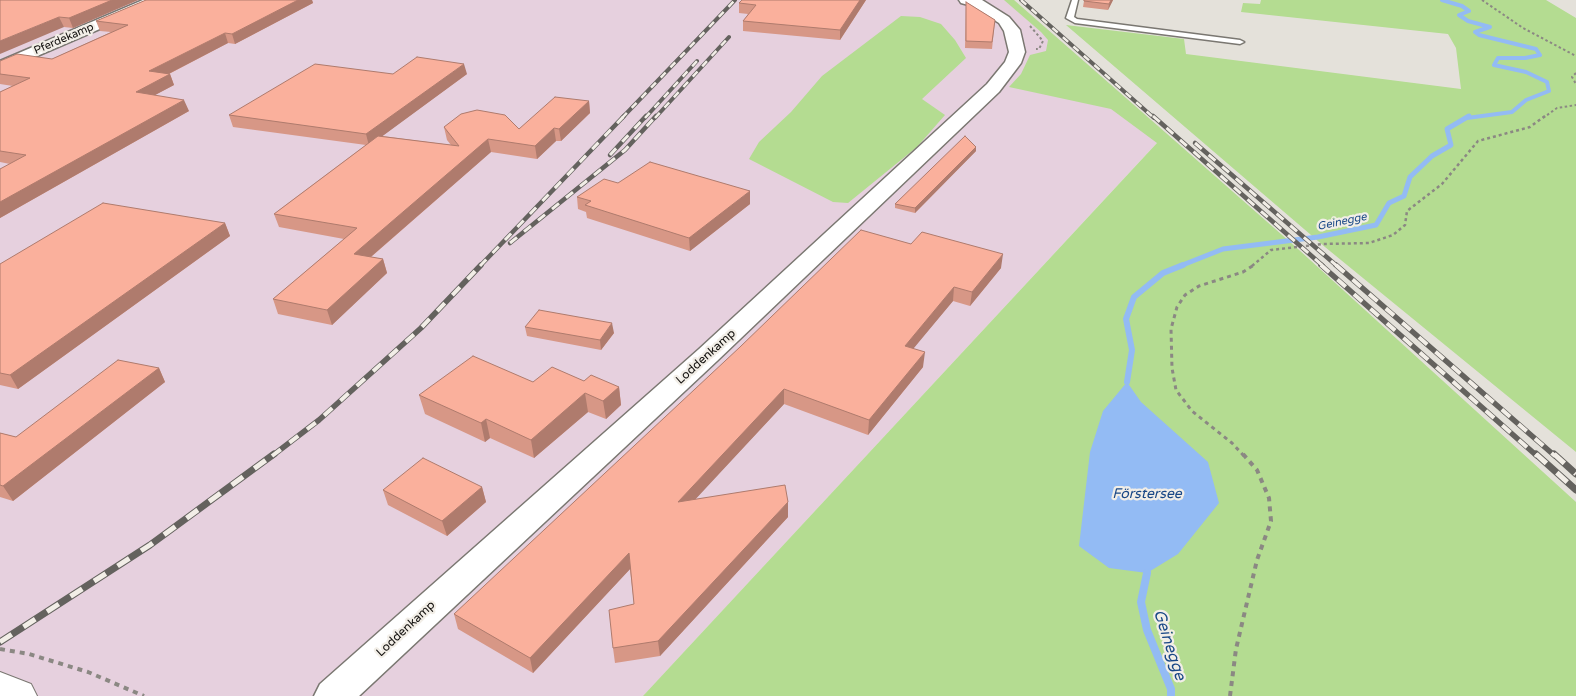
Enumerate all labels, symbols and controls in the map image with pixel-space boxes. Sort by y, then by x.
street label: Pferdekamp [32,20,96,58]
water label: Geinegge [1316,210,1368,234]
street label: Loddenkamp [673,326,739,388]
water label: Förstersee [1112,486,1182,502]
street label: Loddenkamp [374,598,438,660]
water label: Geinegge [1149,607,1189,683]

